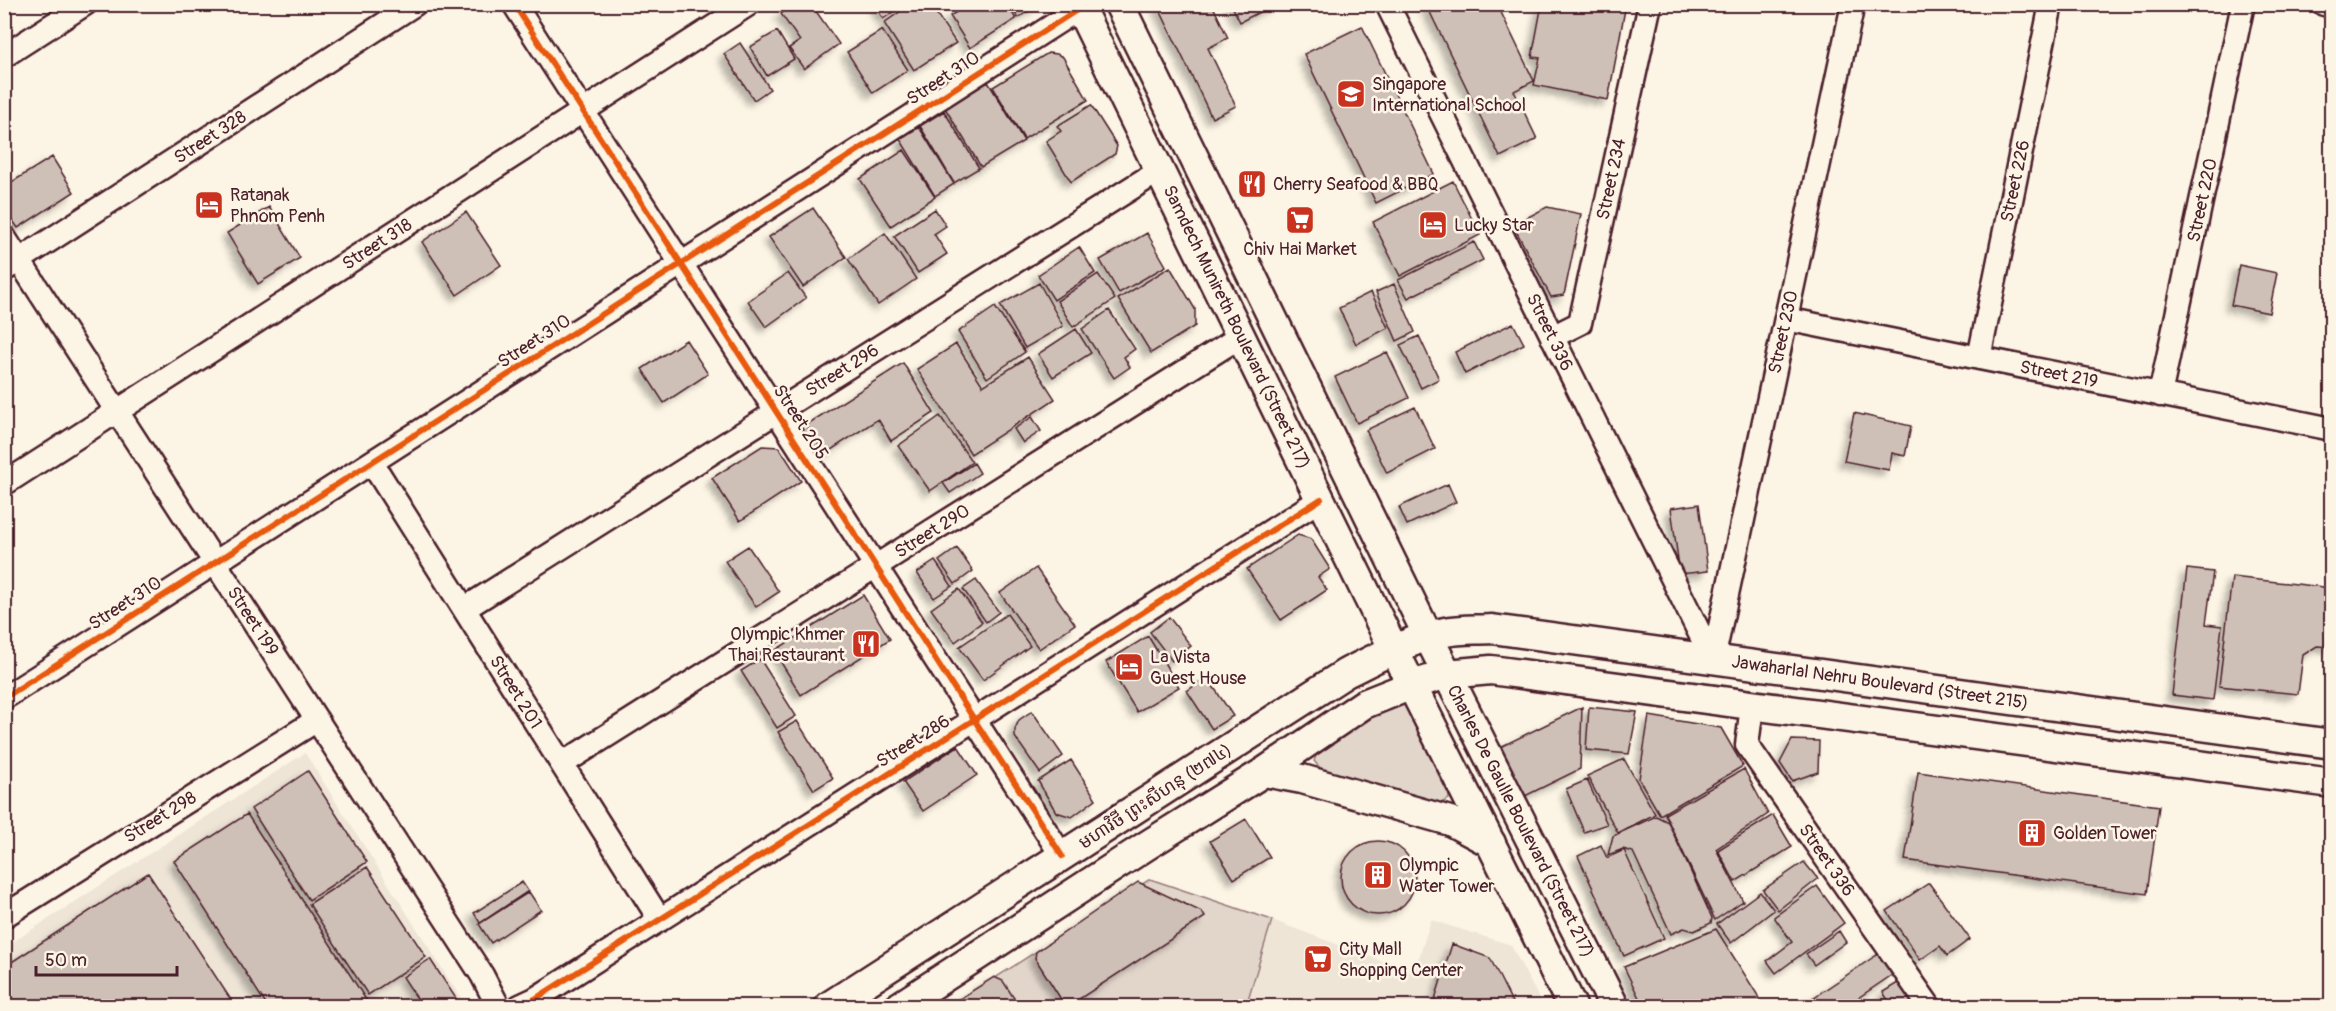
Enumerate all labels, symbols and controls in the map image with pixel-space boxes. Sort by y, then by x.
street label: Street 310 [903,46,984,110]
place label: Singapore International School [1372,73,1526,117]
school or university icon: Singapore International School [1335,78,1367,110]
street label: Street 328 [170,105,251,169]
street label: Street 234 [1592,136,1631,222]
street label: Street 226 [1996,138,2035,224]
street label: Street 220 [2182,156,2223,244]
restaurant icon: Cherry Seafood & BBQ [1236,168,1268,200]
place label: Cherry Seafood & BBQ [1273,173,1438,196]
street label: Samdech Munireth Boulevard (Street 217) [1158,182,1315,473]
place label: Ratanak Phnom Penh [230,184,325,228]
hotel icon: Ratanak Phnom Penh [193,189,225,221]
supermarket icon: Chiv Hai Market [1284,204,1316,236]
hotel icon: Lucky Star [1417,209,1449,241]
street label: Street 318 [338,213,417,276]
place label: Lucky Star [1454,214,1535,237]
place label: Chiv Hai Market [1243,238,1358,261]
street label: Street 230 [1763,288,1804,376]
street label: Street 336 [1521,290,1578,375]
street label: Street 310 [494,309,575,373]
street label: Street 296 [801,339,883,402]
street label: Street 219 [2018,356,2100,393]
street label: Street 205 [768,380,833,464]
street label: Street 290 [890,499,974,564]
street label: Street 310 [85,571,166,635]
street label: Street 199 [222,582,284,660]
place label: Olympic Khmer Thai Restaurant [728,623,846,667]
restaurant icon: Olympic Khmer Thai Restaurant [850,628,882,660]
place label: La Vista Guest House [1150,646,1246,690]
street label: Jawaharlal Nehru Boulevard (Street 215) [1730,650,2030,715]
street label: Street 201 [484,651,547,733]
hotel icon: La Vista Guest House [1113,651,1145,683]
street label: Charles De Gaulle Boulevard (Street 217) [1442,681,1599,961]
street label: Street 286 [872,710,954,773]
street label: មហាវិថី ព្រះសីហនុ (២៧៤) [1074,738,1236,855]
street label: Street 298 [120,786,201,849]
building icon: Golden Tower [2016,817,2048,849]
street label: Street 336 [1793,820,1860,901]
place label: Golden Tower [2053,822,2157,845]
place label: Olympic Water Tower [1399,854,1495,898]
building icon: Olympic Water Tower [1362,859,1394,891]
place label: City Mall Shopping Center [1339,938,1464,982]
scale bar [36,939,177,977]
supermarket icon: City Mall Shopping Center [1302,943,1334,975]
text: 50 m [45,949,87,972]

